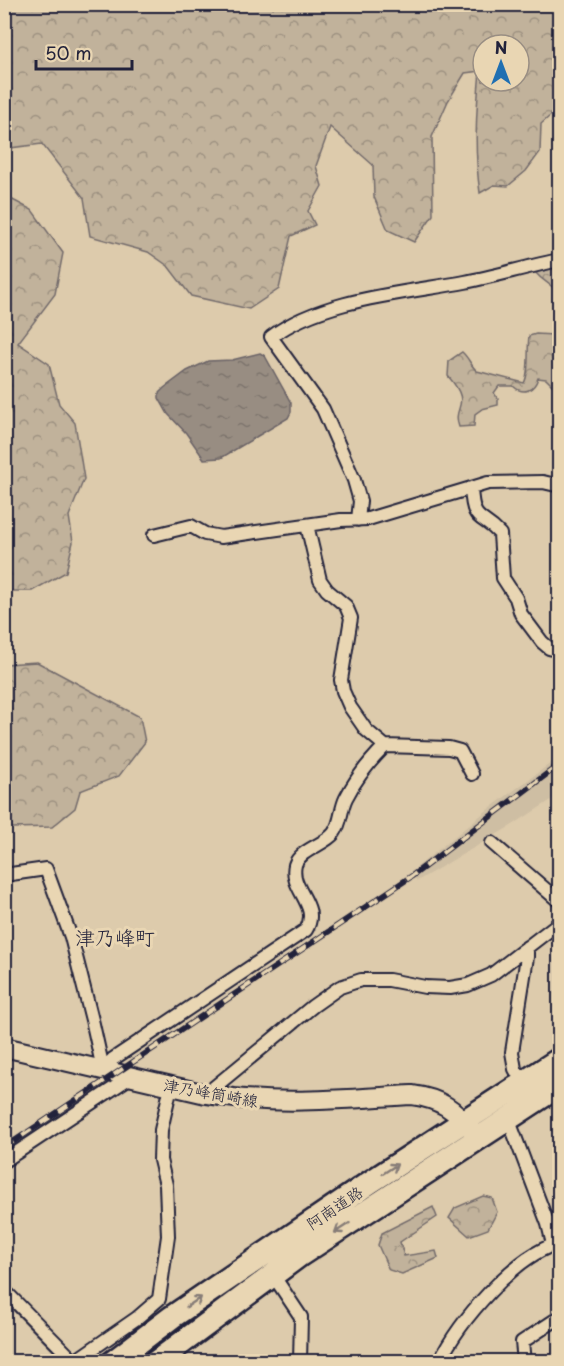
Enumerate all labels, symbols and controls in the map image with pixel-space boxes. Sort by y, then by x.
scale bar [36,33,132,71]
north arrow [471,33,531,93]
text: N [495,35,507,59]
text: 50 m [45,39,92,66]
district label: 津乃峰町 [75,922,155,952]
street label: 津乃峰筒崎線 [162,1072,260,1112]
one-way arrow [381,1163,398,1175]
street label: 阿南道路 [301,1179,367,1235]
one-way arrow [334,1223,351,1235]
one-way arrow [186,1296,202,1308]

